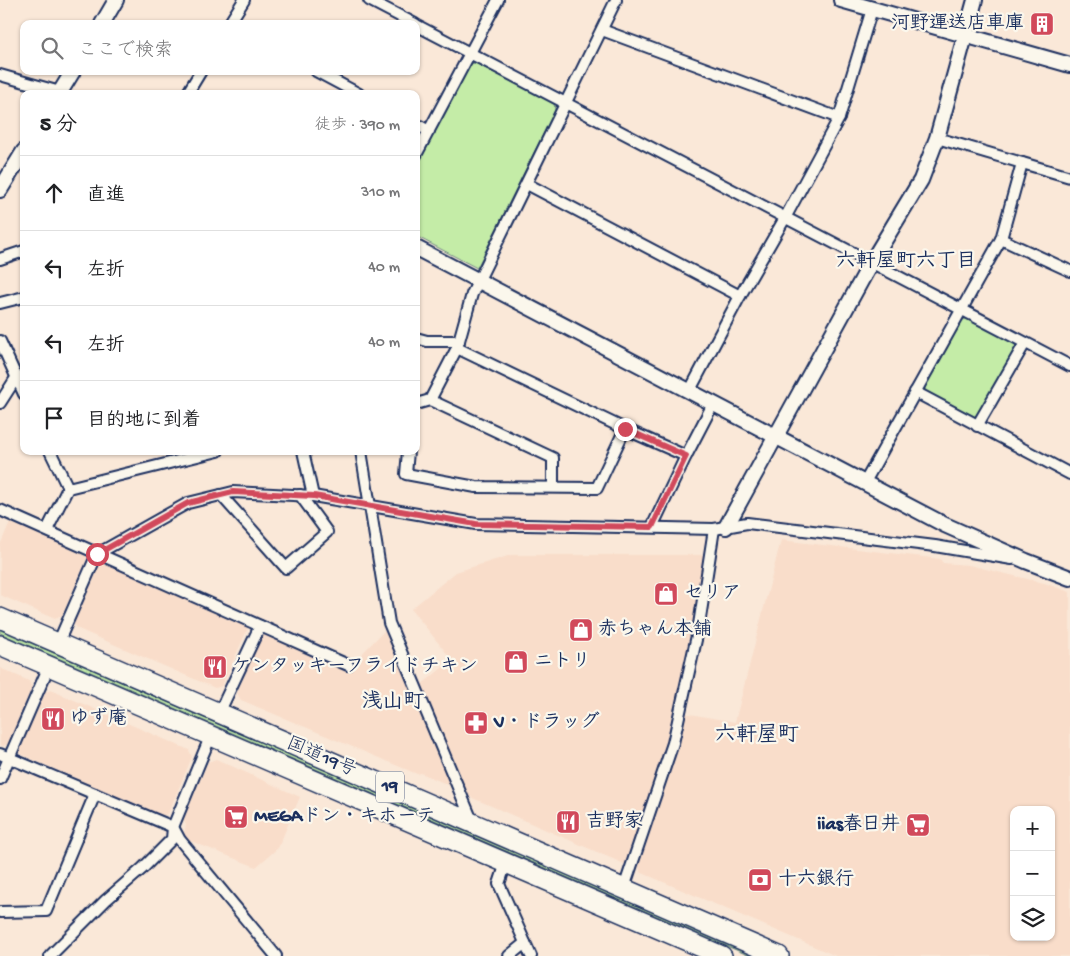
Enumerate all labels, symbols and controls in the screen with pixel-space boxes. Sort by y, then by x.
building icon: 河野運送店車庫 [1029,11,1055,37]
place label: 河野運送店車庫 [891,12,1024,36]
search box [20,20,420,75]
icon: search [38,34,66,62]
text: ここで検索 [78,40,173,63]
text: 5 分 [40,114,77,139]
text: 徒歩 · 390 m [315,117,400,136]
icon: ahead [40,179,68,207]
text: 310 m [361,184,400,203]
text: 直進 [87,185,125,208]
district label: 六軒屋町六丁目 [836,250,976,274]
icon: left [40,254,68,282]
text: 40 m [368,259,400,278]
text: 左折 [87,260,125,283]
icon: left [40,329,68,357]
text: 40 m [368,334,400,353]
text: 左折 [87,335,125,358]
icon: arrive [40,404,68,432]
text: 目的地に到着 [87,410,201,433]
route end [614,418,637,441]
route start [86,543,109,566]
shop icon: セリア [653,581,679,607]
place label: セリア [684,583,741,606]
shop icon: 赤ちゃん本舗 [568,617,594,643]
place label: 赤ちゃん本舗 [598,618,712,642]
shop icon: ニトリ [503,649,529,675]
place label: ニトリ [534,651,591,674]
restaurant icon: ケンタッキーフライドチキン [202,654,228,680]
place label: ケンタッキーフライドチキン [232,656,478,679]
district label: 浅山町 [362,690,425,716]
restaurant icon: ゆず庵 [40,706,66,732]
place label: ゆず庵 [70,707,127,731]
pharmacy icon: V・ドラッグ [463,710,489,736]
place label: V・ドラッグ [493,711,600,735]
district label: 六軒屋町 [715,723,799,749]
street label: 国道19号 [282,732,360,783]
road number: 19 [376,772,404,802]
supermarket icon: MEGAドン・キホーテ [223,804,249,830]
place label: MEGAドン・キホーテ [254,806,435,829]
map controls [1010,806,1055,941]
button: + [1010,806,1055,851]
restaurant icon: 吉野家 [555,809,581,835]
place label: 吉野家 [586,810,643,834]
supermarket icon: iias春日井 [905,812,931,838]
place label: iias春日井 [817,813,900,837]
button: − [1010,851,1055,896]
bank icon: 十六銀行 [747,867,773,893]
place label: 十六銀行 [778,868,854,892]
button: layers [1010,896,1055,941]

